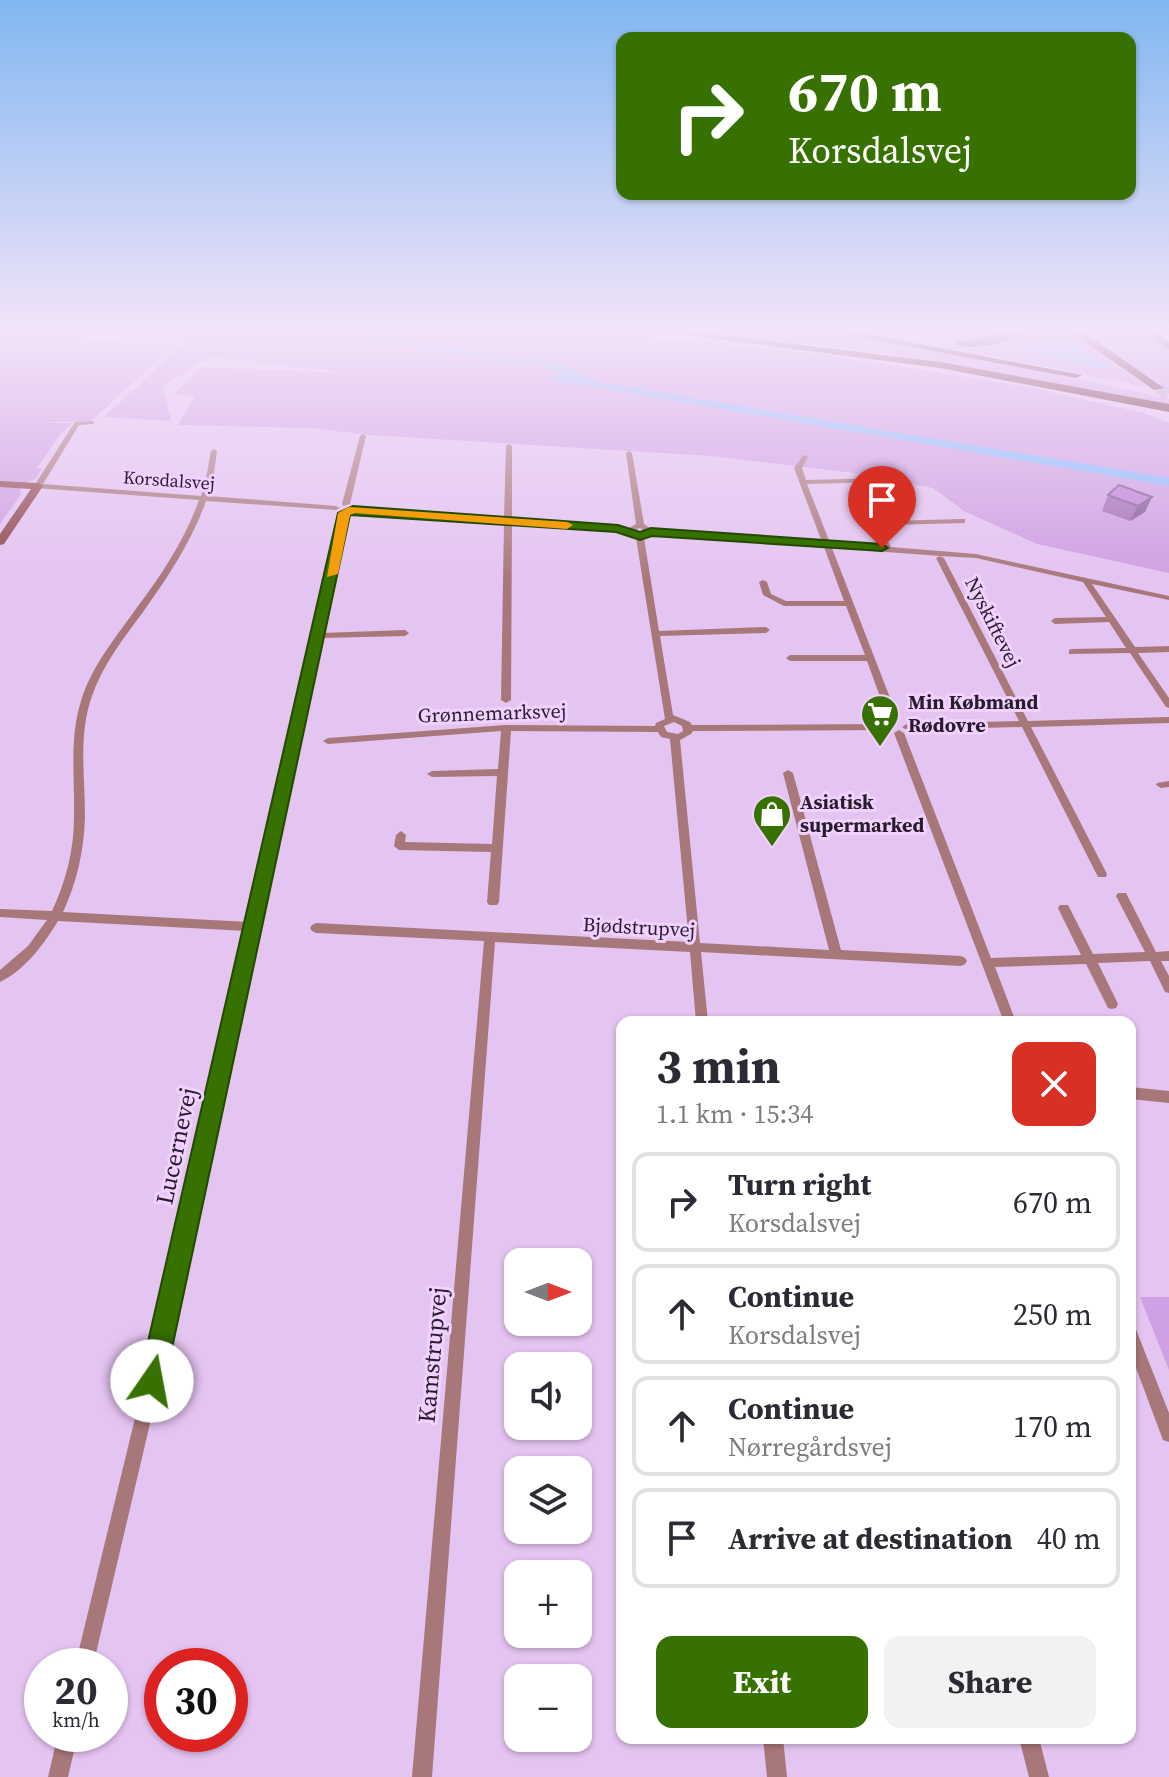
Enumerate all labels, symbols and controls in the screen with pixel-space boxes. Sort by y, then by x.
text: 670 m [788,53,942,130]
icon: right [656,64,760,168]
text: Korsdalsvej [788,126,972,175]
street label: Korsdalsvej [122,464,216,496]
pin [848,466,916,548]
icon: arrive [860,478,904,522]
street label: Nyskiftevej [958,572,1028,672]
place label: Min Købmand Rødovre [908,688,1039,739]
supermarket icon: Min Købmand Rødovre [859,693,901,748]
street label: Grønnemarksvej [417,696,567,730]
place label: Asiatisk supermarked [800,788,924,839]
shop icon: Asiatisk supermarked [751,793,793,848]
street label: Bjødstrupvej [582,910,696,944]
text: 3 min [656,1033,781,1099]
button: close [1012,1042,1096,1126]
street label: Lucernevej [148,1085,204,1207]
text: 1.1 km · 15:34 [656,1096,813,1132]
text: Turn right [728,1164,871,1205]
icon: right [660,1180,704,1224]
text: 670 m [1013,1182,1092,1223]
text: Korsdalsvej [728,1205,861,1241]
north arrow [504,1248,592,1336]
map controls [504,1248,592,1752]
text: Continue [728,1276,854,1317]
street label: Kamstrupvej [410,1286,454,1424]
icon: ahead [660,1292,704,1336]
text: 250 m [1013,1294,1092,1335]
text: Korsdalsvej [728,1317,861,1353]
position arrow [110,1339,194,1423]
button: sound [504,1352,592,1440]
text: Continue [728,1388,854,1429]
icon: ahead [660,1404,704,1448]
text: 170 m [1013,1406,1092,1447]
text: Nørregårdsvej [728,1429,892,1465]
button: layers [504,1456,592,1544]
icon: arrive [660,1516,704,1560]
text: Arrive at destination [728,1518,1013,1559]
text: 40 m [1037,1518,1101,1559]
button: + [504,1560,592,1648]
button: Exit [656,1636,868,1728]
button: Share [884,1636,1096,1728]
speed limit sign: 30 [144,1648,248,1752]
text: 20 [54,1663,98,1717]
button: − [504,1664,592,1752]
text: km/h [52,1706,100,1734]

